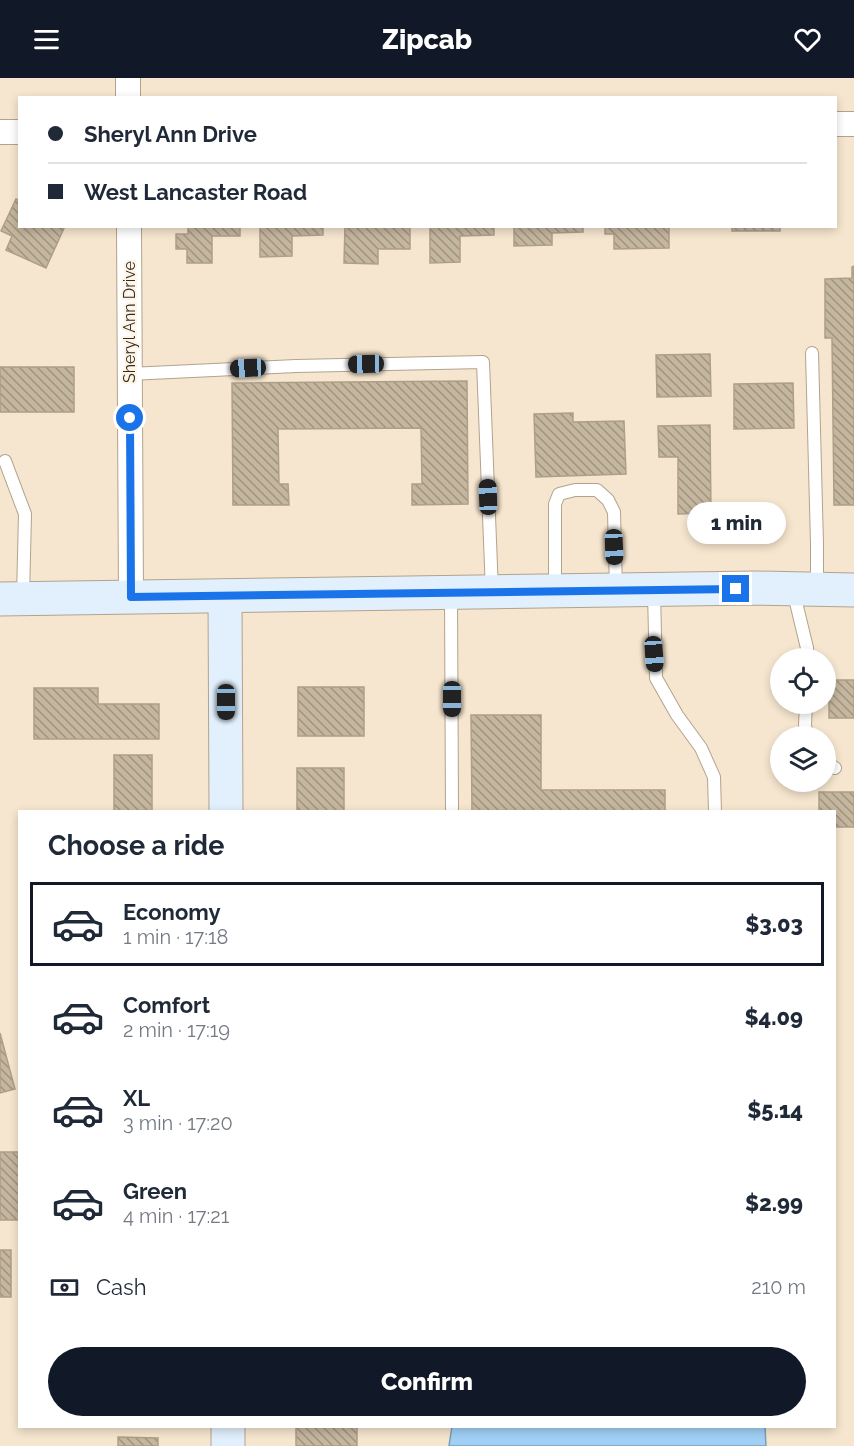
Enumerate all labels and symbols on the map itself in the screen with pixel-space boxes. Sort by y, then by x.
street label: Sheryl Ann Drive [120,261,139,383]
car [348,355,384,373]
car [230,358,266,378]
route start [116,404,143,431]
car [478,479,498,515]
callout: 1 min [686,502,786,544]
car [604,529,624,565]
route end [722,575,749,602]
car [644,635,664,673]
car [443,681,461,717]
car [217,684,235,720]

